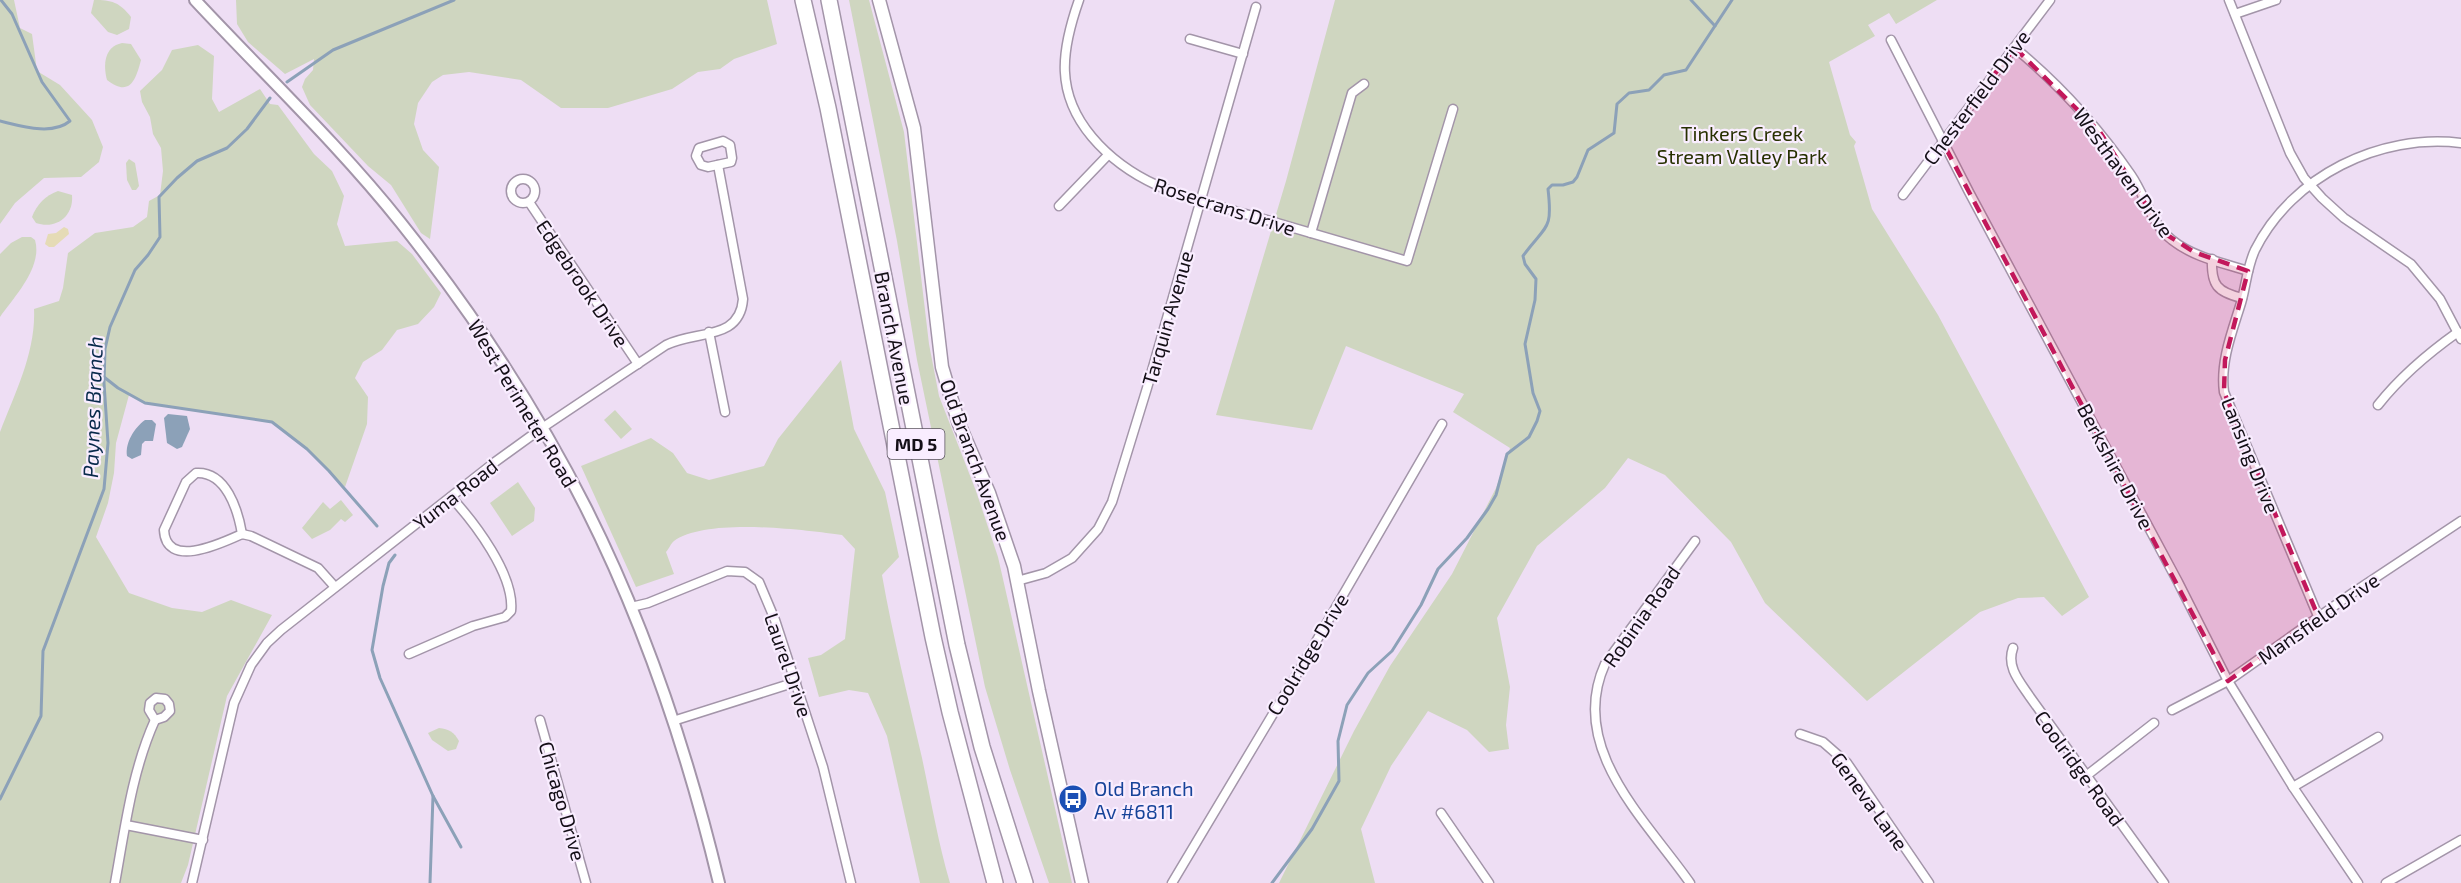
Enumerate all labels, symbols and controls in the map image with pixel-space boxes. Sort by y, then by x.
street label: Chesterfield Drive [1918,25,2034,169]
street label: Westhaven Drive [2069,102,2179,242]
park label: Tinkers Creek Stream Valley Park [1657,121,1827,168]
street label: Rosecrans Drive [1151,172,1299,240]
street label: Edgebrook Drive [532,215,634,351]
street label: Tarquin Avenue [1136,248,1198,388]
street label: Branch Avenue [870,269,920,407]
street label: West Perimeter Road [463,315,583,491]
water label: Paynes Branch [77,336,108,478]
street label: Old Branch Avenue [936,376,1016,544]
street label: Lansing Drive [2217,394,2285,516]
street label: Berkshire Drive [2073,399,2159,533]
road number: MD 5 [888,429,944,459]
street label: Yuma Road [408,454,502,534]
street label: Robinia Road [1597,561,1685,671]
street label: Mansfield Drive [2253,567,2383,669]
street label: Coolridge Drive [1261,589,1353,719]
street label: Laurel Drive [760,610,818,720]
street label: Coolridge Road [2030,706,2130,830]
street label: Chicago Drive [534,739,592,863]
street label: Geneva Lane [1826,747,1914,855]
place label: Old Branch Av #6811 [1094,776,1194,823]
bus stop icon: Old Branch Av #6811 [1057,783,1089,815]

